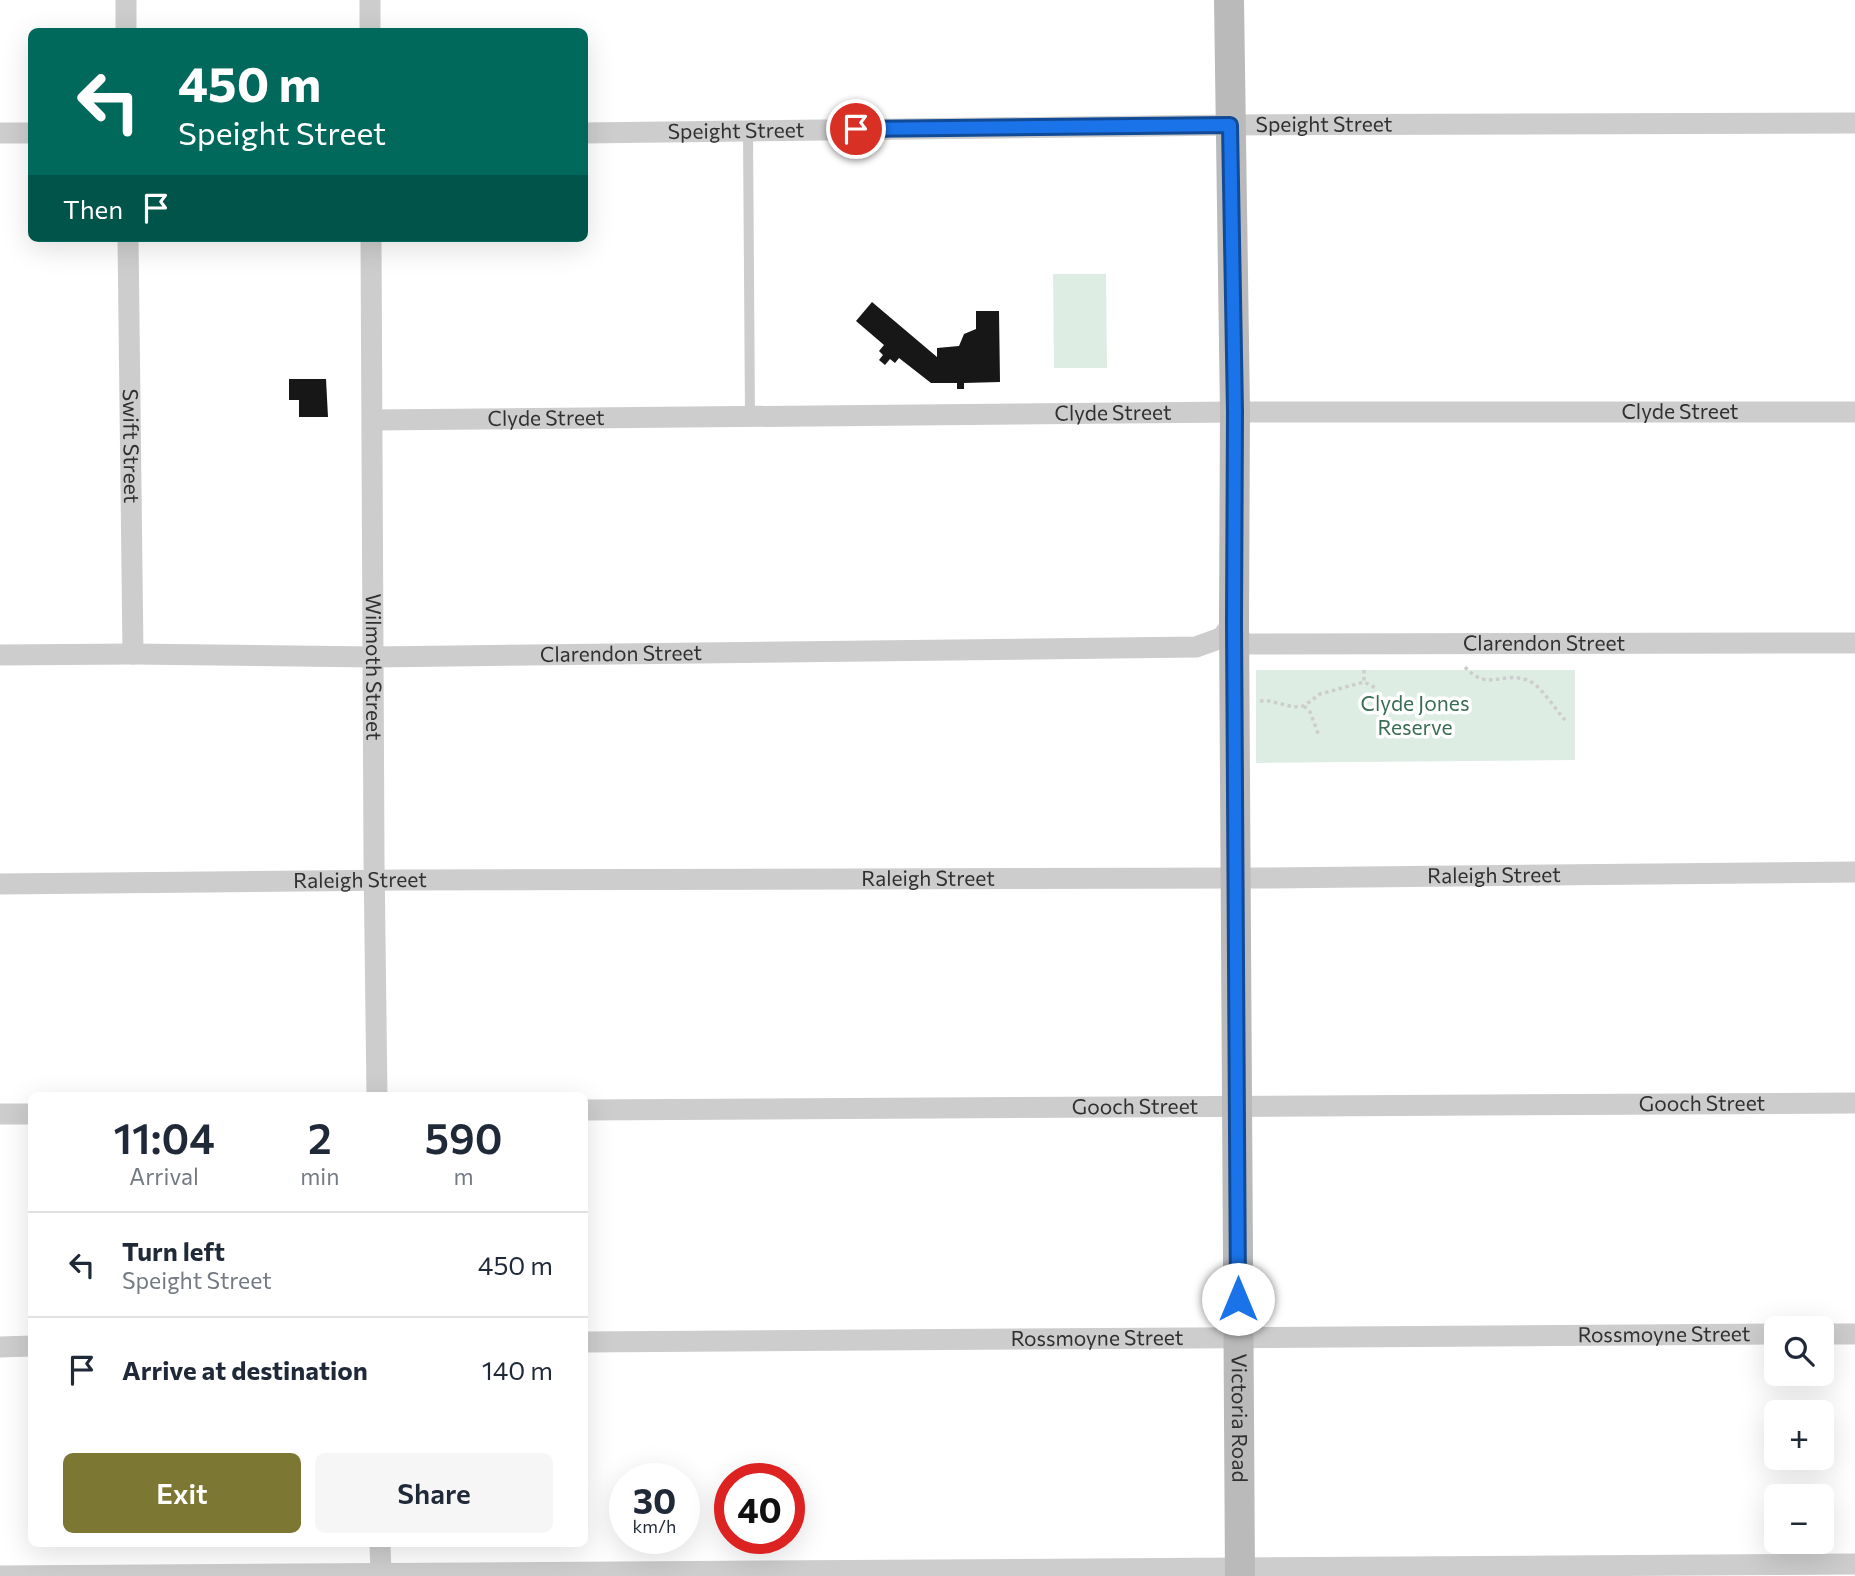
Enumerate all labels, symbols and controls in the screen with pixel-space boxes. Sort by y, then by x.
text: 450 m [178,52,321,112]
icon: left [63,56,154,147]
pin [826,99,886,159]
icon: arrive [837,110,875,148]
street label: Speight Street [1256,110,1392,136]
text: Speight Street [178,112,386,152]
street label: Speight Street [667,116,804,143]
icon: arrive [137,189,175,227]
text: Then [63,193,123,224]
street label: Swift Street [119,389,145,503]
street label: Clyde Street [1621,398,1738,423]
street label: Clyde Street [1054,399,1172,425]
street label: Clyde Street [487,404,605,430]
street label: Wilmoth Street [362,593,387,741]
street label: Clarendon Street [1463,629,1625,655]
street label: Clarendon Street [540,639,702,666]
park label: Clyde Jones Reserve [1361,690,1469,739]
street label: Raleigh Street [1427,861,1561,887]
street label: Raleigh Street [861,865,995,890]
street label: Raleigh Street [293,866,427,892]
street label: Gooch Street [1639,1089,1765,1115]
street label: Gooch Street [1072,1093,1198,1118]
text: 11:04 [113,1111,215,1163]
text: 2 [308,1111,332,1163]
text: 590 [425,1111,503,1163]
text: Arrival [129,1162,199,1190]
text: min [300,1162,339,1190]
text: m [454,1162,474,1190]
text: Turn left [122,1235,225,1266]
icon: left [63,1246,101,1284]
text: 450 m [478,1249,553,1280]
position arrow [1201,1262,1275,1336]
text: Speight Street [122,1266,272,1294]
map controls [1764,1316,1834,1554]
button: search [1764,1316,1834,1386]
street label: Rossmoyne Street [1577,1320,1750,1346]
street label: Rossmoyne Street [1011,1324,1183,1350]
icon: arrive [63,1351,101,1389]
street label: Victoria Road [1228,1353,1253,1483]
text: Arrive at destination [122,1354,368,1385]
text: 140 m [482,1354,553,1385]
button: + [1764,1400,1834,1470]
button: Exit [63,1453,301,1533]
button: Share [315,1453,553,1533]
speed limit sign: 40 [714,1463,805,1554]
text: 30 [633,1478,676,1521]
button: − [1764,1484,1834,1554]
text: km/h [633,1515,676,1537]

